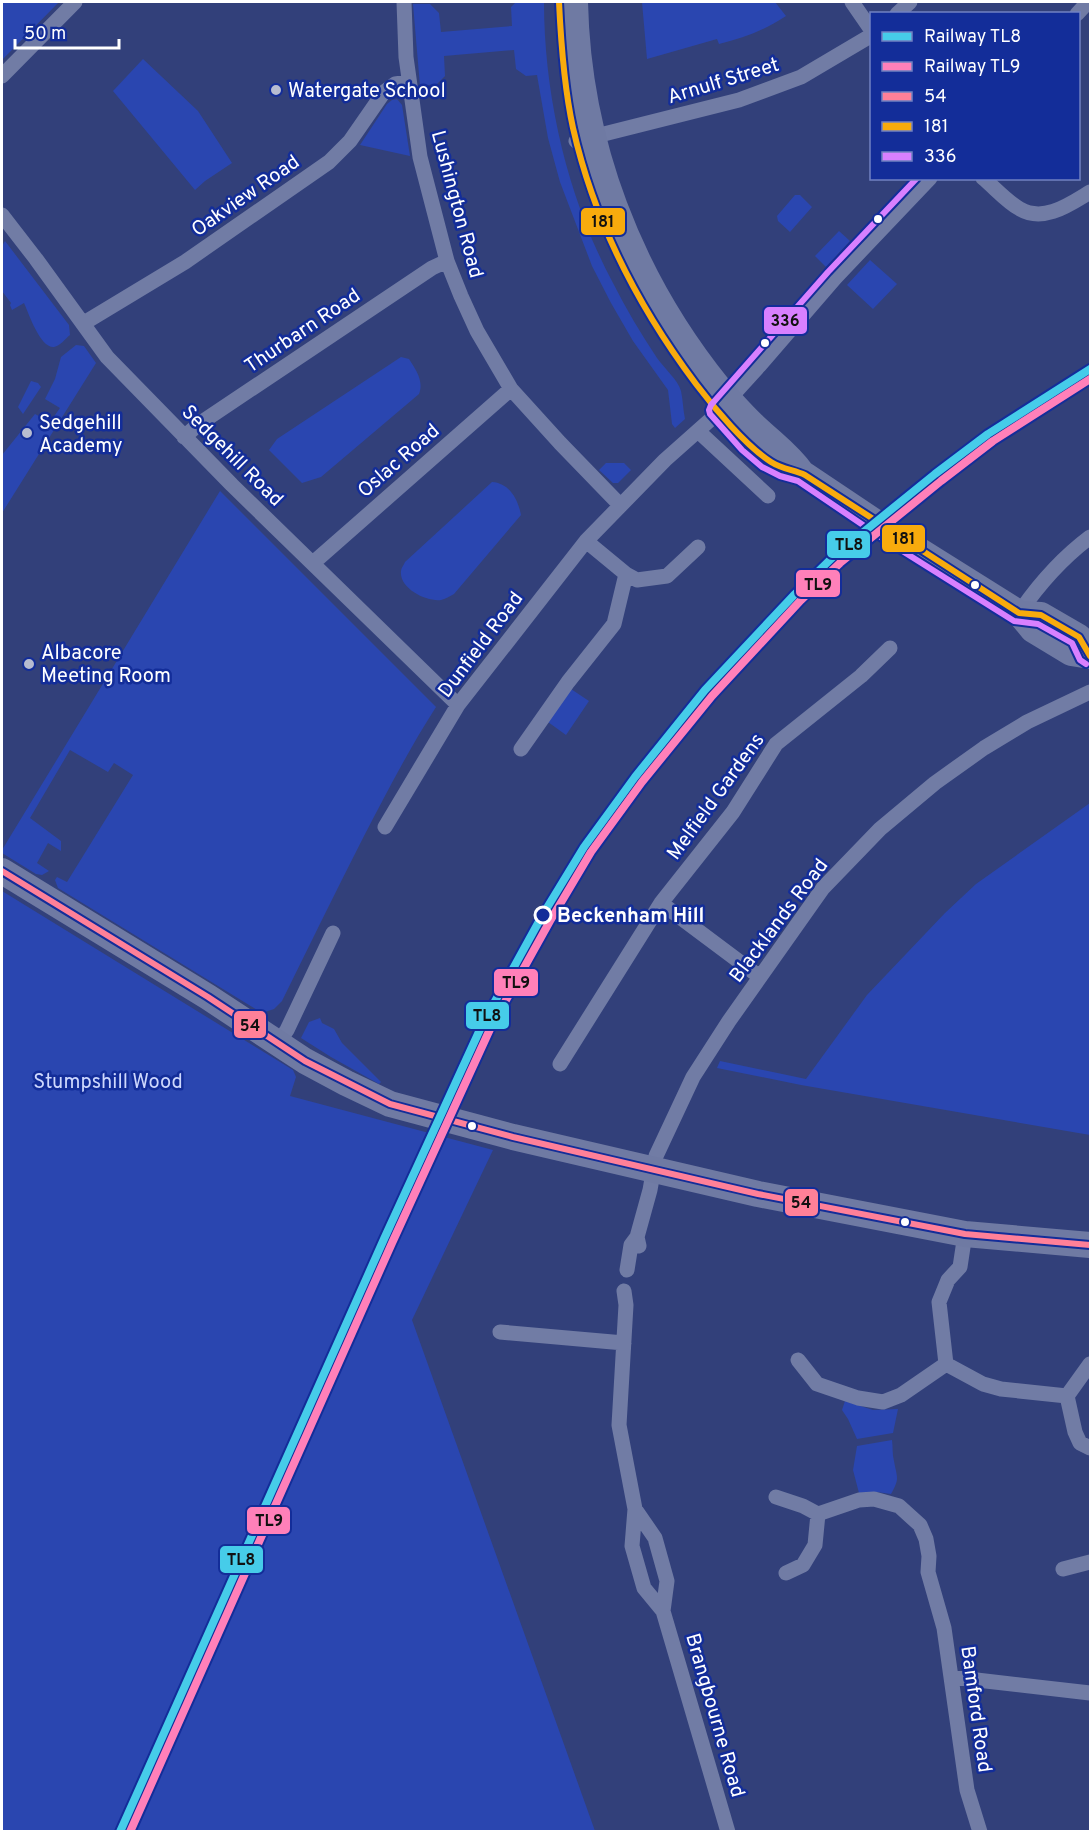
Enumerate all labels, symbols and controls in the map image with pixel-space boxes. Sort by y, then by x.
scale bar [15,12,118,50]
legend [870,12,1080,180]
text: 50 m [24,23,66,46]
text: Railway TL8 [924,26,1021,49]
street label: Arnulf Street [665,53,783,111]
text: Railway TL9 [924,56,1020,79]
place label: Watergate School [288,79,446,105]
marker: Watergate School [269,83,283,97]
text: 54 [924,86,947,109]
text: 181 [924,116,948,139]
street label: Lushington Road [424,128,488,281]
text: 336 [924,146,956,169]
street label: Oakview Road [187,150,305,243]
line badge: 181 [580,207,626,236]
text: 181 [592,213,614,233]
unlabelled marker [872,213,884,225]
street label: Thurbarn Road [240,283,366,380]
line badge: 336 [763,306,808,335]
text: 336 [770,312,800,332]
unlabelled marker [759,337,771,349]
street label: Sedgehill Road [175,400,288,513]
place label: Sedgehill Academy [39,411,123,460]
street label: Oslac Road [353,419,446,504]
marker: Sedgehill Academy [20,426,34,440]
line badge: 181 [881,524,926,553]
line badge: TL8 [826,530,871,559]
text: 181 [893,530,915,550]
text: TL8 [835,536,863,556]
line badge: TL9 [795,569,841,598]
text: TL9 [804,576,832,596]
unlabelled marker [969,579,981,591]
street label: Dunfield Road [433,587,530,703]
place label: Albacore Meeting Room [41,641,171,690]
marker: Albacore Meeting Room [22,657,36,671]
street label: Melfield Gardens [662,729,771,866]
street label: Blacklands Road [724,854,835,989]
place label: Beckenham Hill [557,904,704,930]
marker: Beckenham Hill [534,906,552,924]
line badge: TL9 [493,968,539,997]
text: TL9 [502,974,530,994]
line badge: TL8 [465,1001,510,1030]
text: TL8 [473,1007,501,1027]
line badge: 54 [233,1010,267,1039]
text: 54 [240,1017,260,1037]
park label: Stumpshill Wood [33,1070,183,1096]
unlabelled marker [466,1120,478,1132]
line badge: 54 [784,1188,819,1217]
text: 54 [791,1194,811,1214]
unlabelled marker [899,1216,911,1228]
line badge: TL9 [246,1506,291,1535]
text: TL9 [255,1512,283,1532]
line badge: TL8 [219,1545,264,1574]
text: TL8 [227,1551,255,1571]
street label: Brangbourne Road [678,1631,750,1800]
street label: Bamford Road [953,1644,997,1774]

